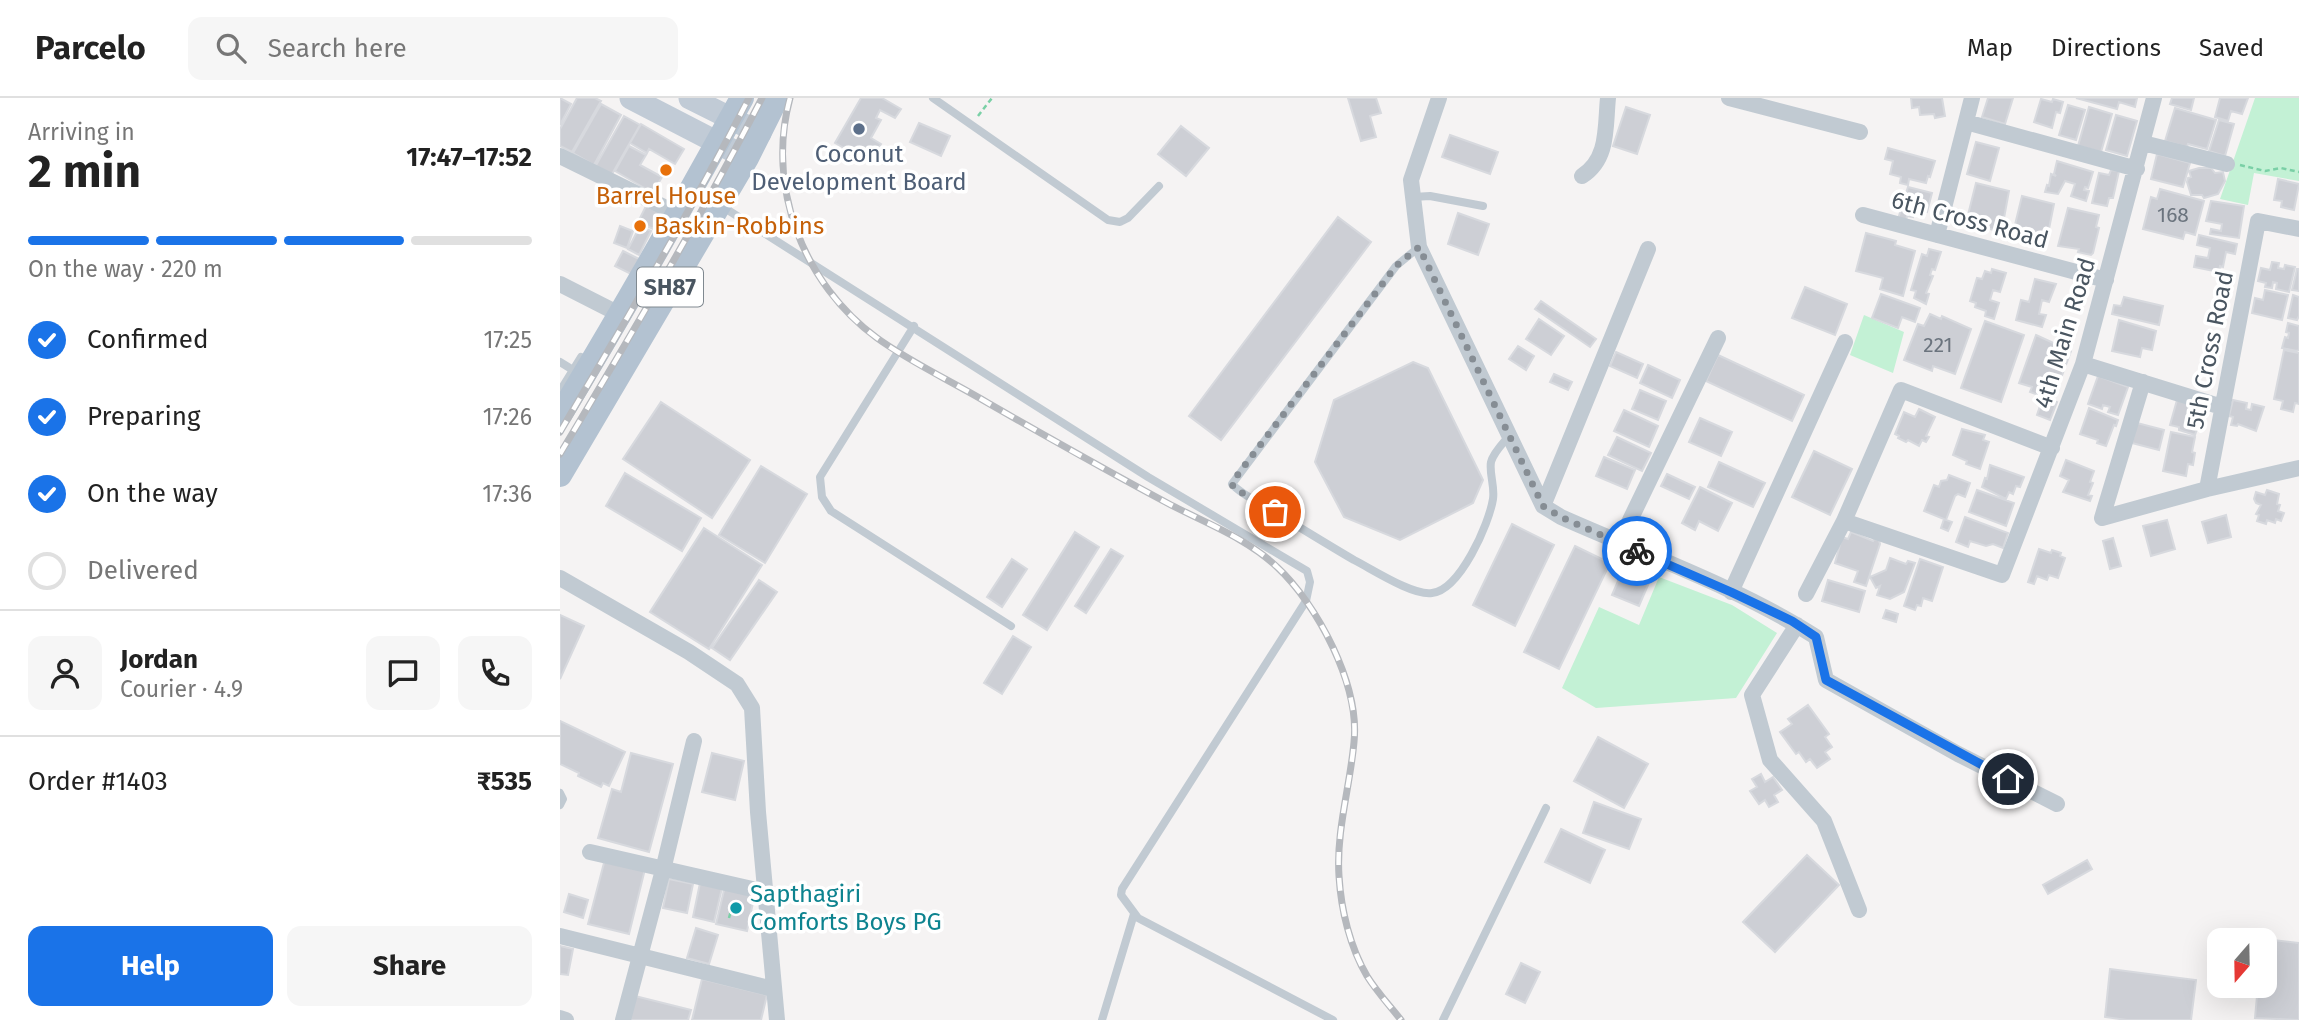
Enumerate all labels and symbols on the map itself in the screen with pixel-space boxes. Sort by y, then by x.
marker: Coconut Development Board [851,121,867,137]
place label: Coconut Development Board [751,140,967,196]
marker: Barrel House [658,162,674,178]
place label: Barrel House [596,182,736,210]
street label: 6th Cross Road [1888,186,2052,254]
house number: 168 [2157,202,2189,228]
place label: Baskin-Robbins [654,212,824,240]
marker: Baskin-Robbins [632,218,648,234]
street label: 4th Main Road [2029,254,2101,412]
road number: SH87 [637,268,703,306]
street label: 5th Cross Road [2181,269,2239,431]
house number: 221 [1923,332,1953,358]
pin [1245,482,1305,542]
courier [1602,516,1672,586]
pin [1978,749,2038,809]
place label: Sapthagiri Comforts Boys PG [750,880,942,936]
marker: Sapthagiri Comforts Boys PG [728,900,744,916]
north arrow [2207,928,2277,998]

